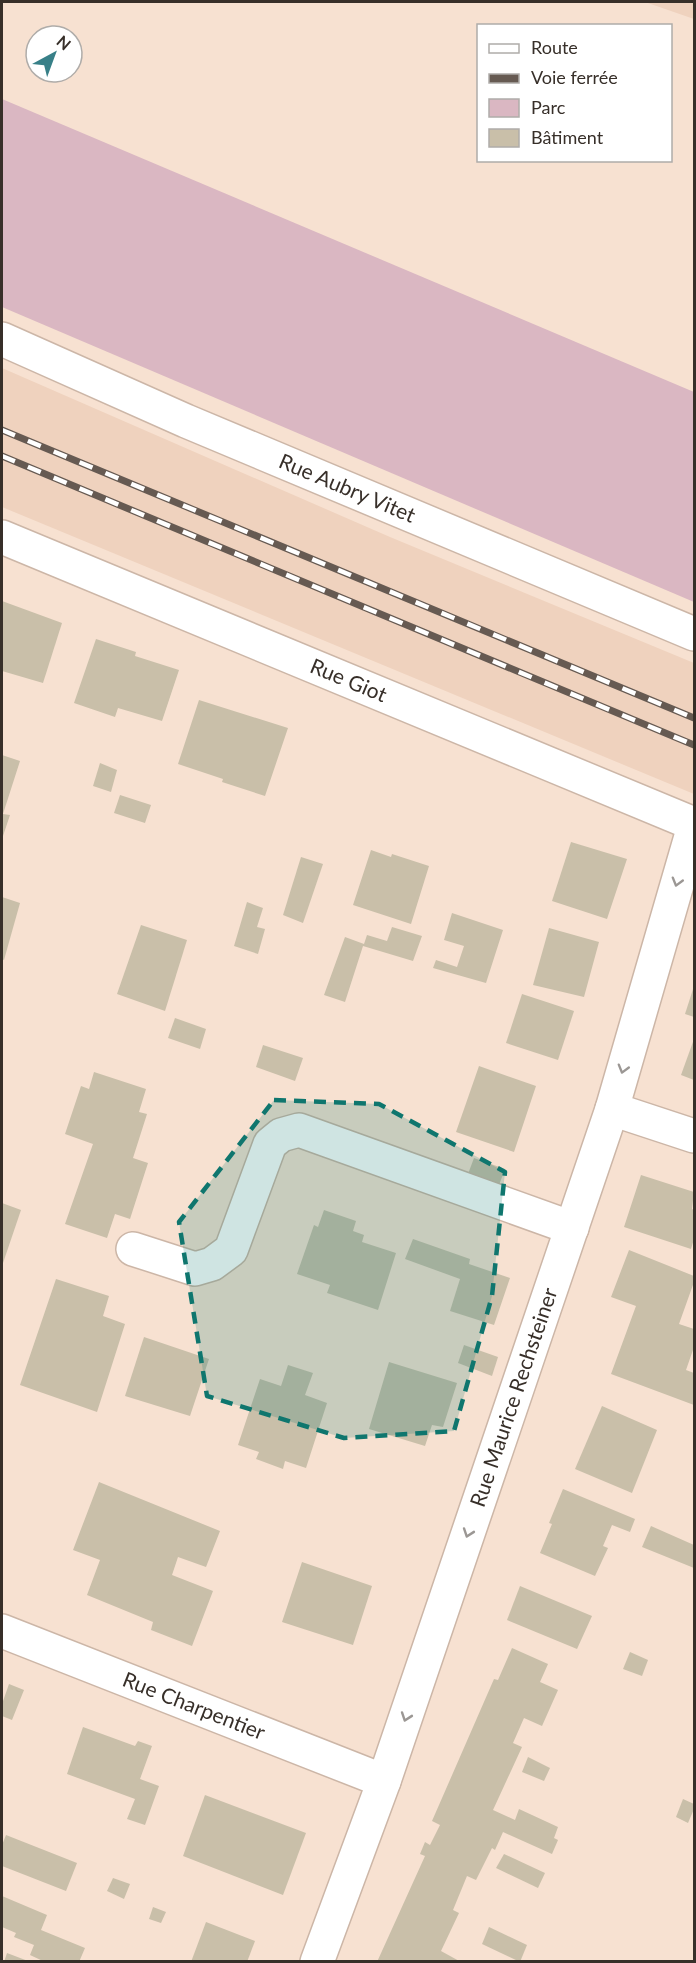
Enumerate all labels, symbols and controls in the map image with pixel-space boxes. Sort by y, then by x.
north arrow [24,24,84,84]
legend [477,24,672,162]
text: N [53,31,75,54]
text: Route [531,36,578,58]
text: Voie ferrée [531,66,618,88]
text: Parc [531,96,566,118]
text: Bâtiment [531,126,604,148]
street label: Rue Aubry Vitet [276,447,420,527]
street label: Rue Giot [307,652,391,706]
one-way arrow [672,876,684,887]
one-way arrow [618,1064,631,1074]
street label: Rue Maurice Rechsteiner [464,1284,562,1510]
one-way arrow [463,1527,476,1538]
street label: Rue Charpentier [119,1666,269,1744]
one-way arrow [400,1712,413,1722]

